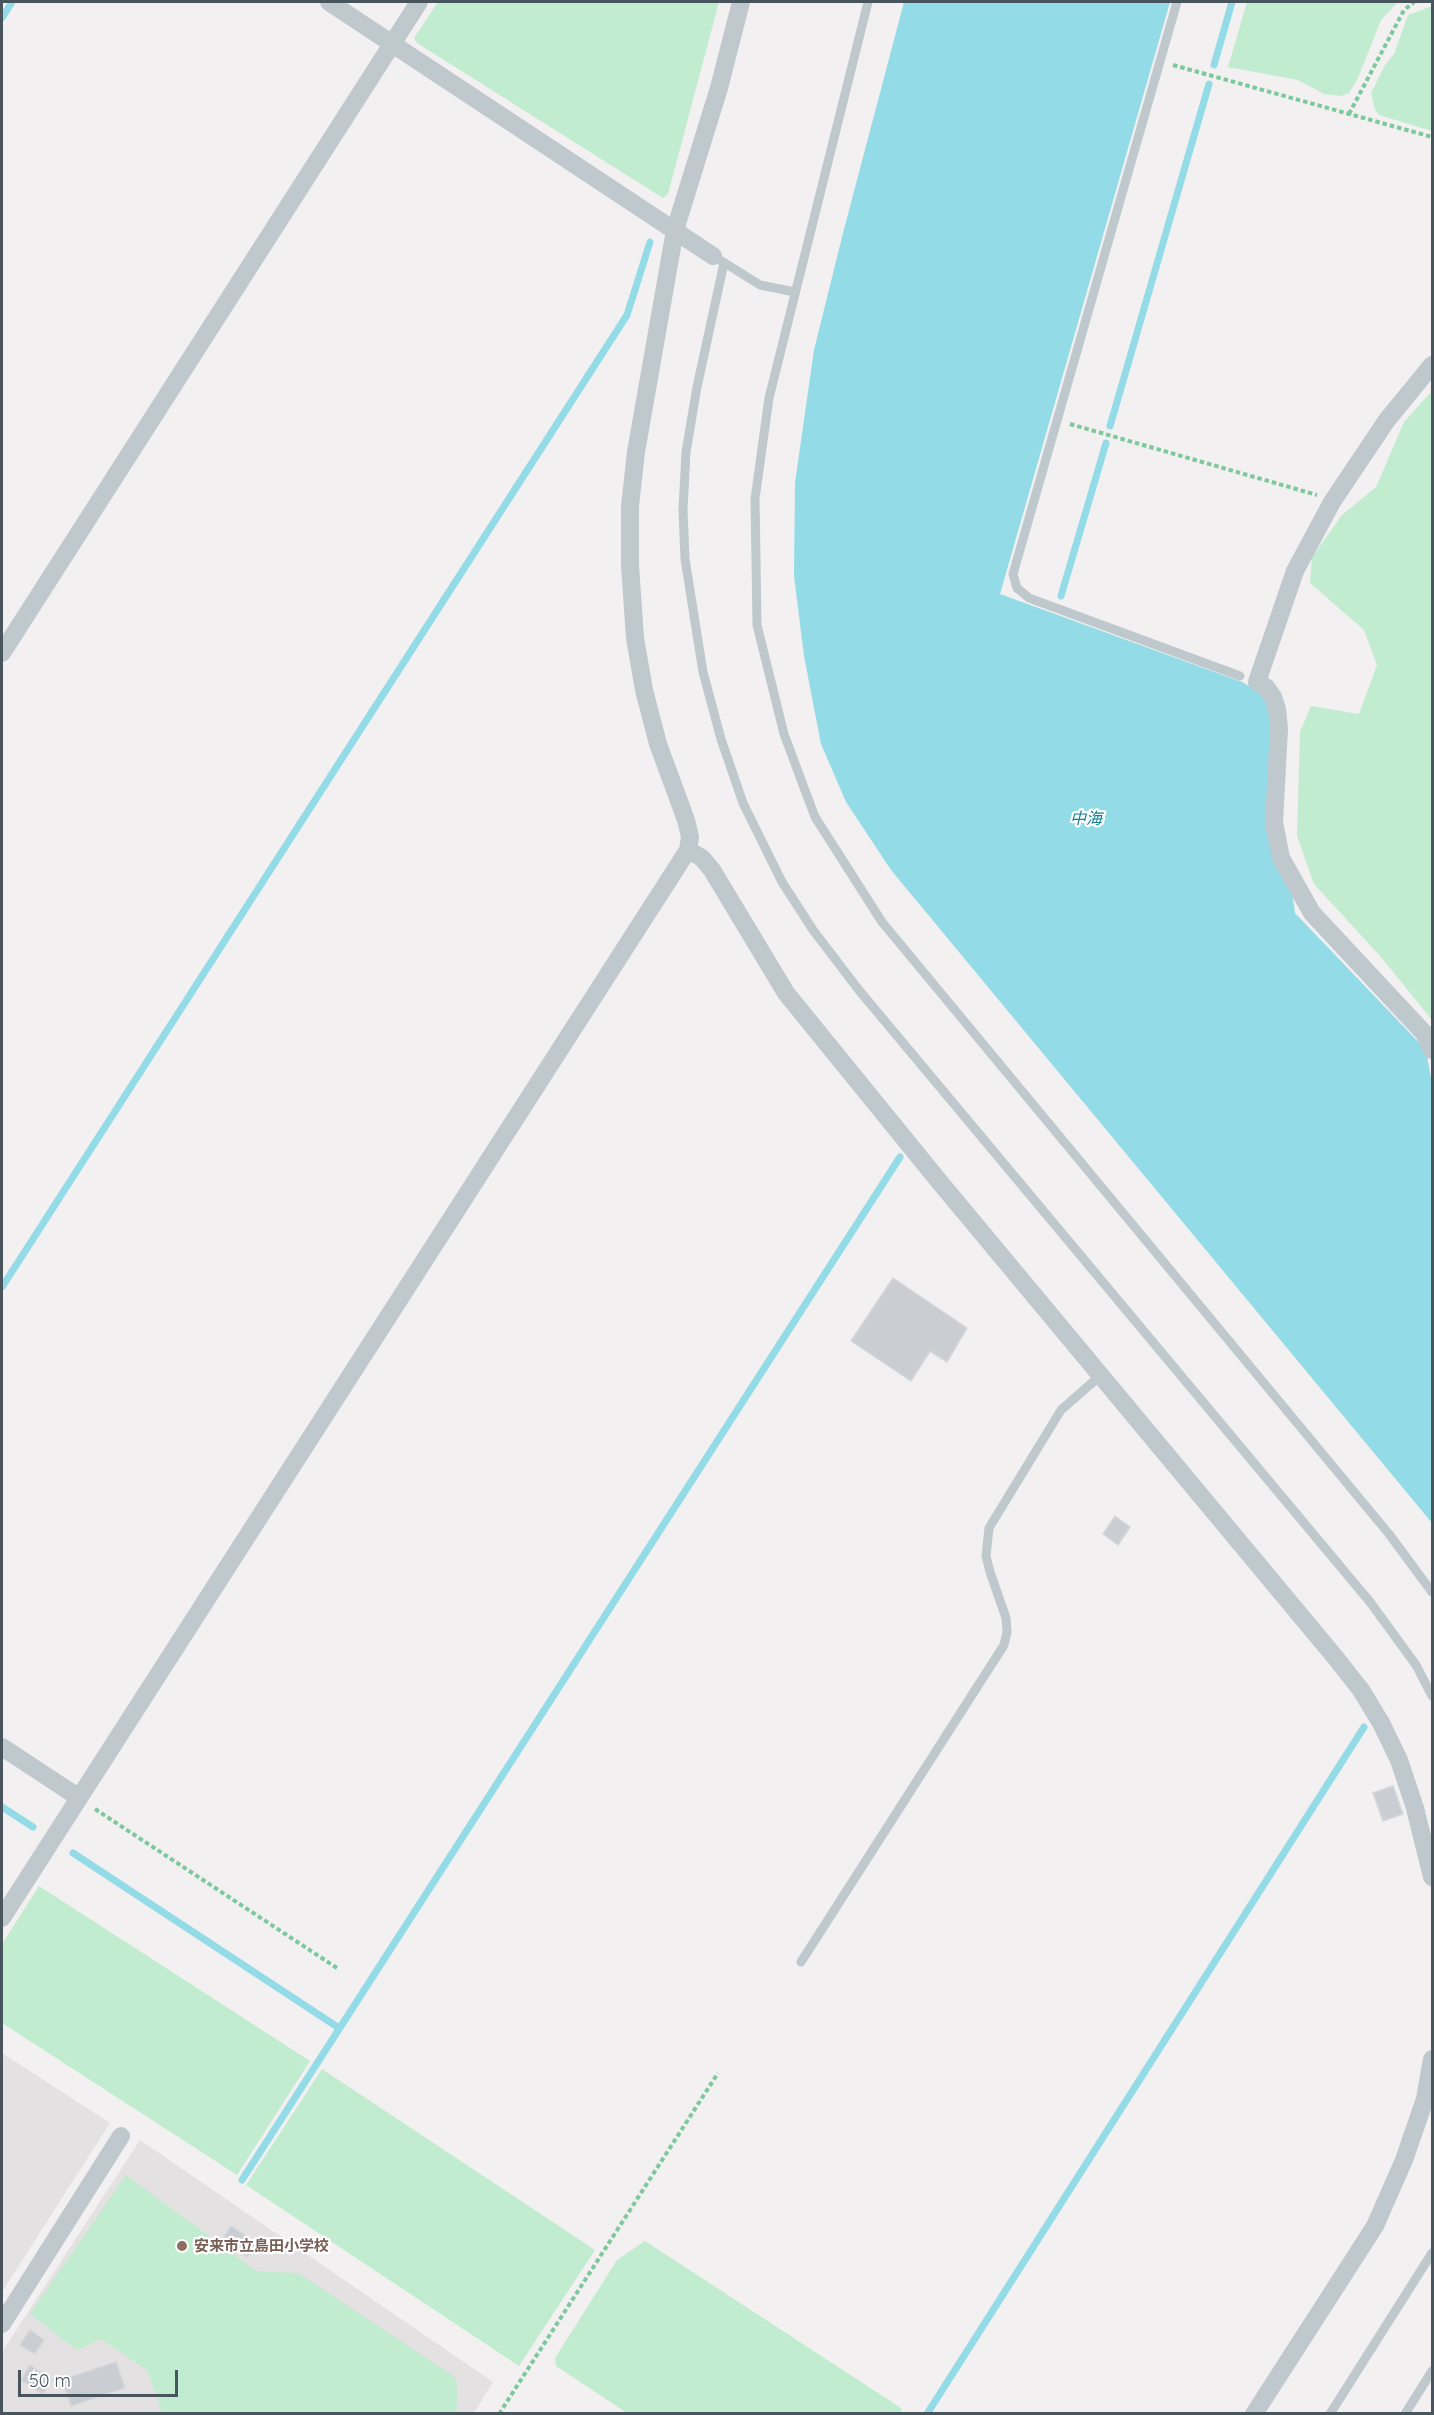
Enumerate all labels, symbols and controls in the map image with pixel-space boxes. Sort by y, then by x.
water label: 中海 [1070,809,1102,829]
place label: 安来市立島田小学校 [194,2237,329,2255]
marker: 安来市立島田小学校 [175,2239,189,2253]
scale bar [21,2358,182,2396]
text: 50 m [29,2369,71,2392]

